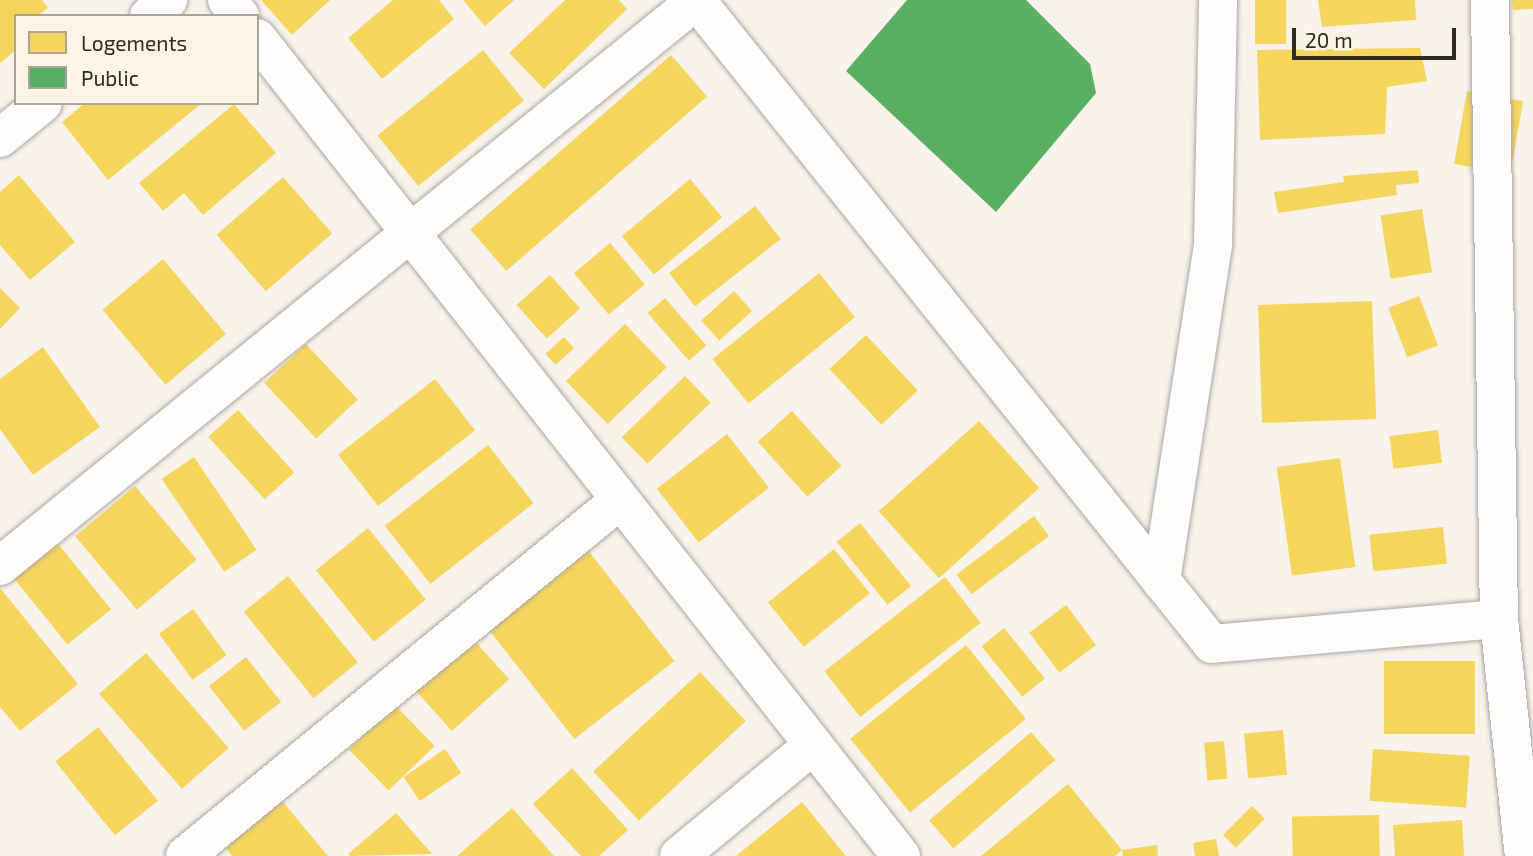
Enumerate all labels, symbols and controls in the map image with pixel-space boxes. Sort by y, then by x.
legend [14,14,259,105]
scale bar [1295,14,1460,58]
text: 20 m [1305,27,1353,52]
text: Logements [81,30,187,55]
text: Public [81,65,139,90]

